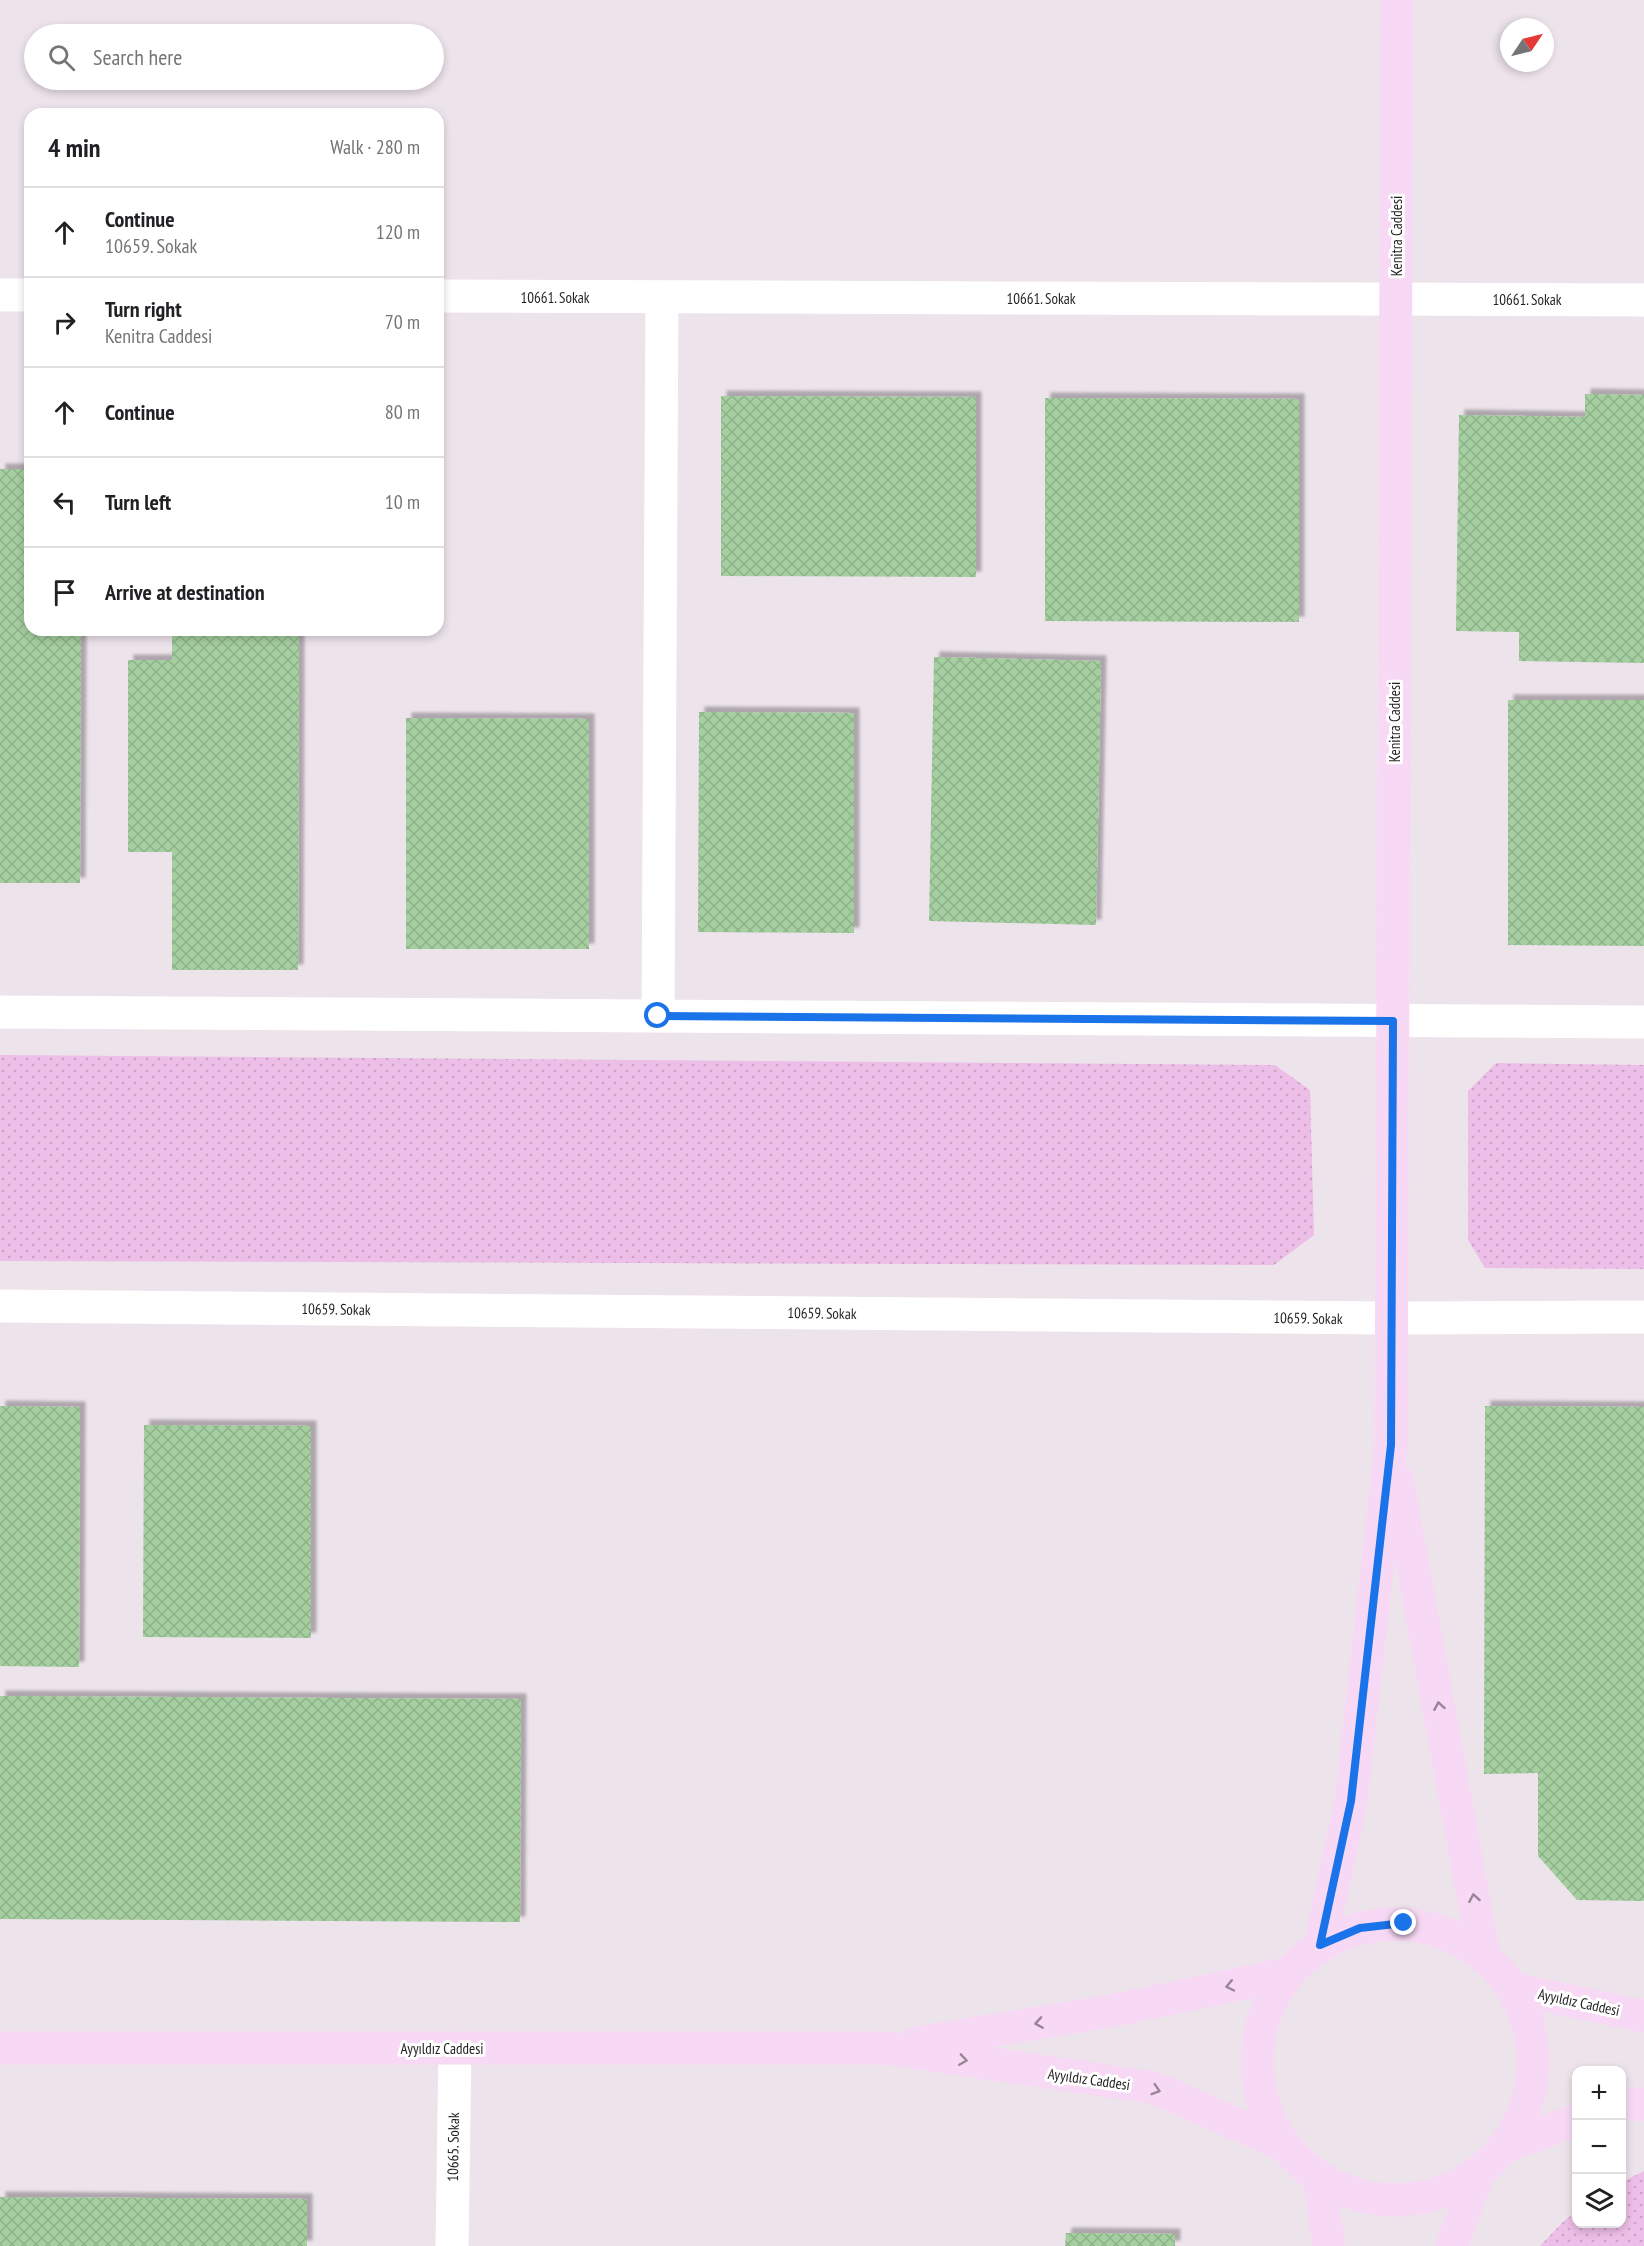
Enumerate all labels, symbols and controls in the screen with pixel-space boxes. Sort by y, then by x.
north arrow [1500,18,1554,72]
search box [24,24,444,90]
icon: search [45,41,78,74]
text: Search here [93,43,182,71]
text: 4 min [48,131,101,164]
text: Walk · 280 m [330,134,420,160]
street label: Kenitra Caddesi [1387,196,1406,276]
text: Continue [105,205,175,233]
icon: ahead [48,216,81,249]
text: 120 m [376,219,420,245]
text: 10659. Sokak [105,233,197,259]
street label: 10661. Sokak [520,288,590,307]
street label: 10661. Sokak [1006,289,1076,308]
street label: 10661. Sokak [1492,290,1562,309]
text: Turn right [105,295,182,323]
icon: right [48,306,81,339]
text: 70 m [385,309,420,335]
text: Kenitra Caddesi [105,323,212,349]
icon: ahead [48,396,81,429]
text: Continue [105,398,175,426]
text: 80 m [385,399,420,425]
icon: left [48,486,81,519]
text: Turn left [105,488,171,516]
text: 10 m [385,489,420,515]
icon: arrive [48,576,81,609]
text: Arrive at destination [105,578,265,606]
street label: Kenitra Caddesi [1385,682,1404,762]
route start [644,1002,670,1028]
street label: 10659. Sokak [301,1299,371,1319]
street label: 10659. Sokak [787,1303,857,1323]
street label: 10659. Sokak [1273,1308,1343,1328]
one-way arrow [1433,1702,1446,1712]
one-way arrow [1468,1893,1481,1903]
route end [1390,1909,1416,1935]
one-way arrow [1225,1979,1235,1992]
street label: Ayyıldız Caddesi [1536,1984,1622,2020]
one-way arrow [1034,2016,1044,2029]
street label: Ayyıldız Caddesi [401,2039,484,2058]
one-way arrow [959,2053,968,2065]
street label: Ayyıldız Caddesi [1047,2064,1131,2094]
map controls [1572,2066,1626,2228]
button: + [1572,2066,1626,2120]
one-way arrow [1150,2083,1161,2095]
street label: 10665. Sokak [443,2112,463,2182]
button: − [1572,2120,1626,2174]
button: layers [1572,2174,1626,2228]

